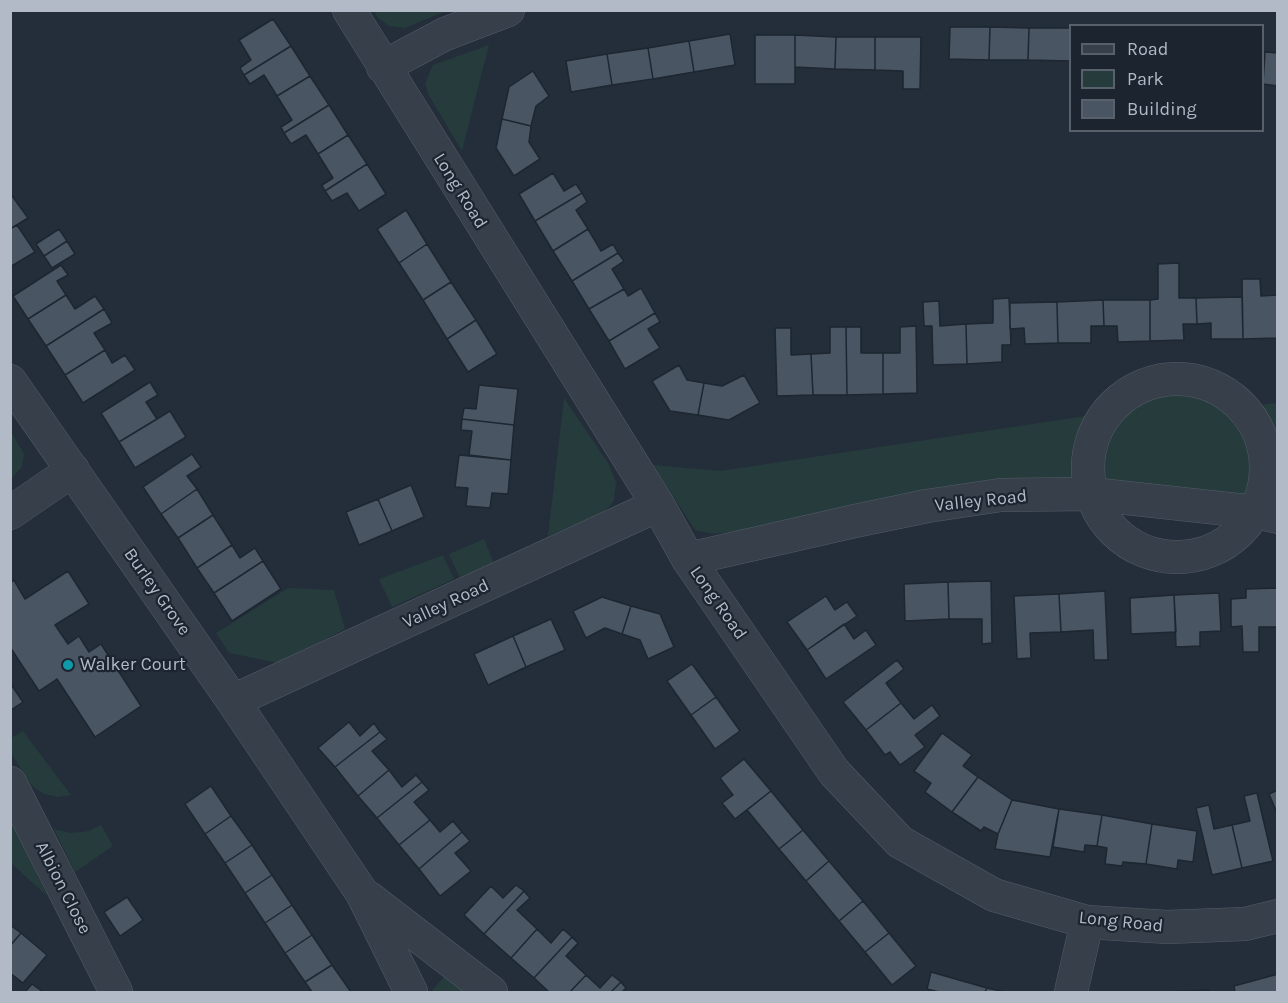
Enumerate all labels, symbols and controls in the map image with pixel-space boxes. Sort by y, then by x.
legend [1069,24,1264,132]
text: Road [1127,38,1168,60]
text: Park [1127,68,1164,90]
text: Building [1127,98,1197,120]
street label: Long Road [428,149,492,233]
street label: Valley Road [934,485,1028,517]
street label: Burley Grove [119,544,195,640]
street label: Long Road [685,562,751,644]
street label: Valley Road [399,575,493,633]
place label: Walker Court [80,654,186,676]
marker: Walker Court [61,658,75,672]
street label: Albion Close [30,838,96,938]
street label: Long Road [1078,907,1164,937]

